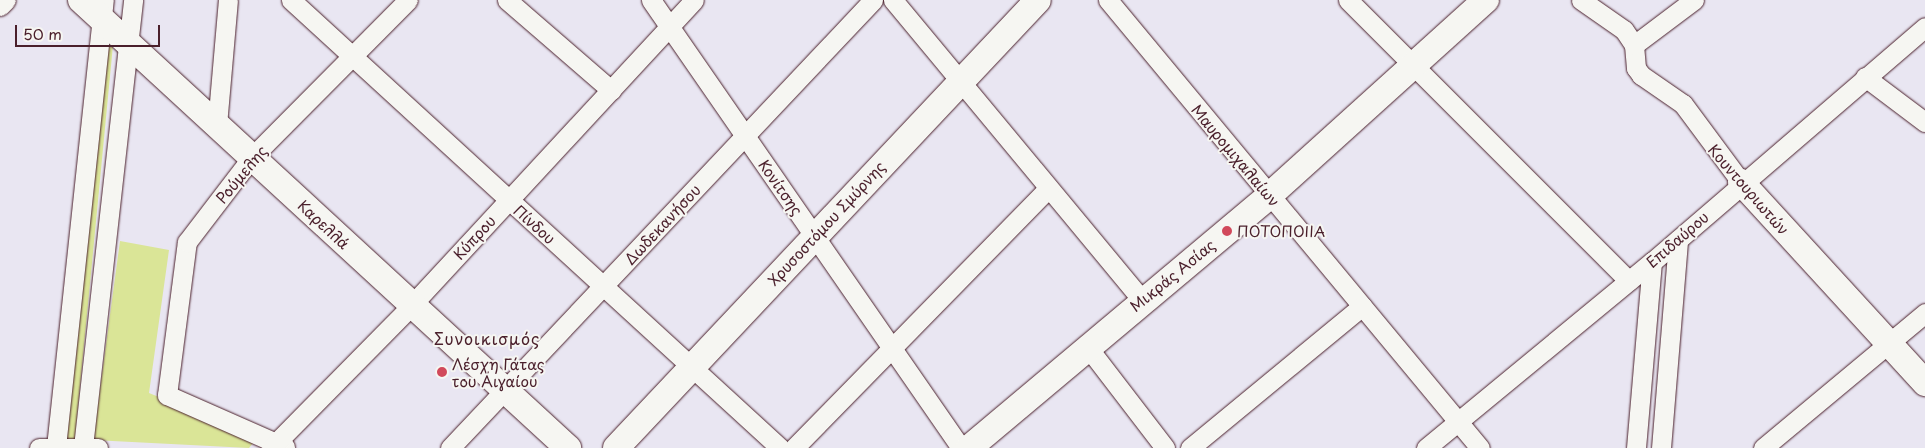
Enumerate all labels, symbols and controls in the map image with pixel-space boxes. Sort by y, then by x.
scale bar [18,15,162,47]
text: 50 m [23,22,62,45]
street label: Μαυρομιχαλαίων [1188,100,1284,210]
street label: Κουντουριωτών [1705,140,1793,238]
street label: Ρούμελης [212,141,270,207]
street label: Κονίτσης [755,156,807,218]
street label: Χρυσοστόμου Σμύρνης [764,157,888,289]
street label: Δωδεκανήσου [620,180,704,268]
street label: Καρελλά [295,196,353,252]
street label: Πίνδου [511,201,559,247]
street label: Επιδαύρου [1642,207,1712,271]
street label: Κύπρου [449,211,499,263]
place label: ΠΟΤΟΠΟΙΙΑ [1237,222,1325,240]
marker: ΠΟΤΟΠΟΙΙΑ [1221,225,1233,237]
street label: Μικράς Ασίας [1126,235,1218,315]
district label: Συνοικισμός [432,328,542,348]
place label: Λέσχη Γάτας του Αιγαίου [452,354,545,389]
marker: Λέσχη Γάτας του Αιγαίου [436,366,448,378]

